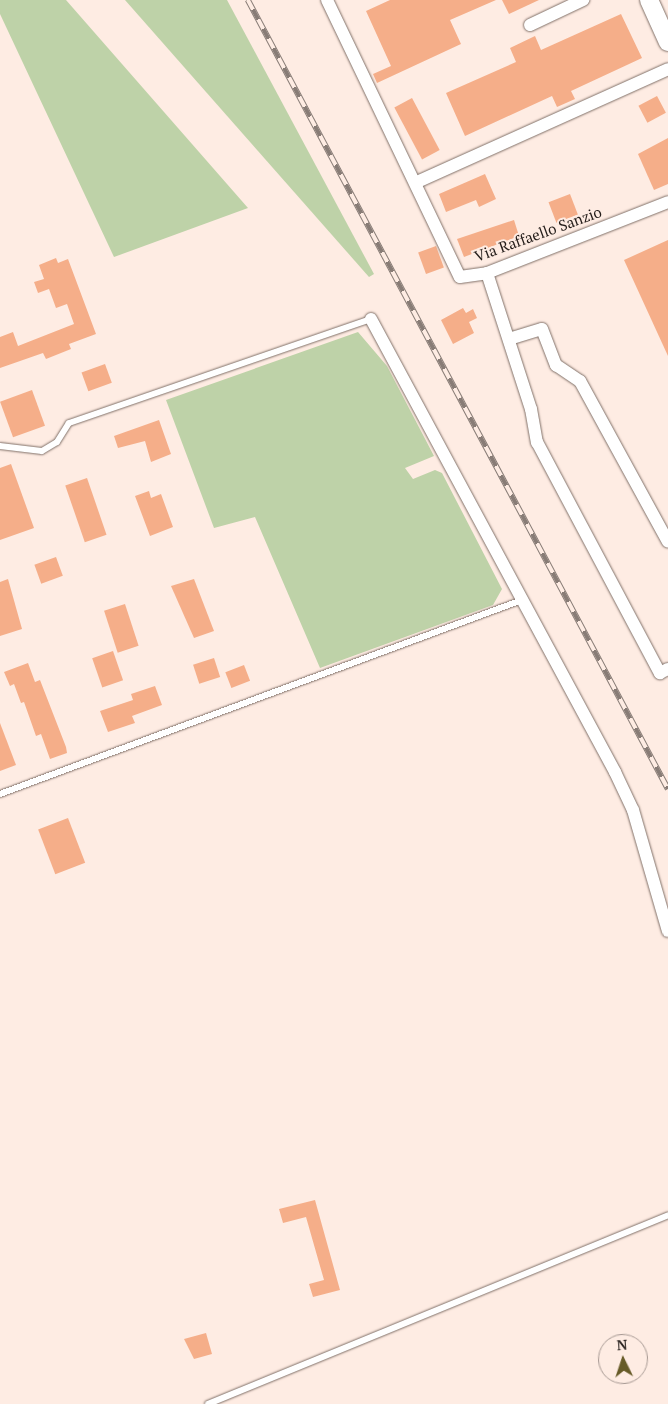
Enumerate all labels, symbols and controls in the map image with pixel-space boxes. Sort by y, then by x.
street label: Via Raffaello Sanzio [472,203,604,265]
north arrow [598,1334,648,1384]
text: N [616,1335,628,1354]

